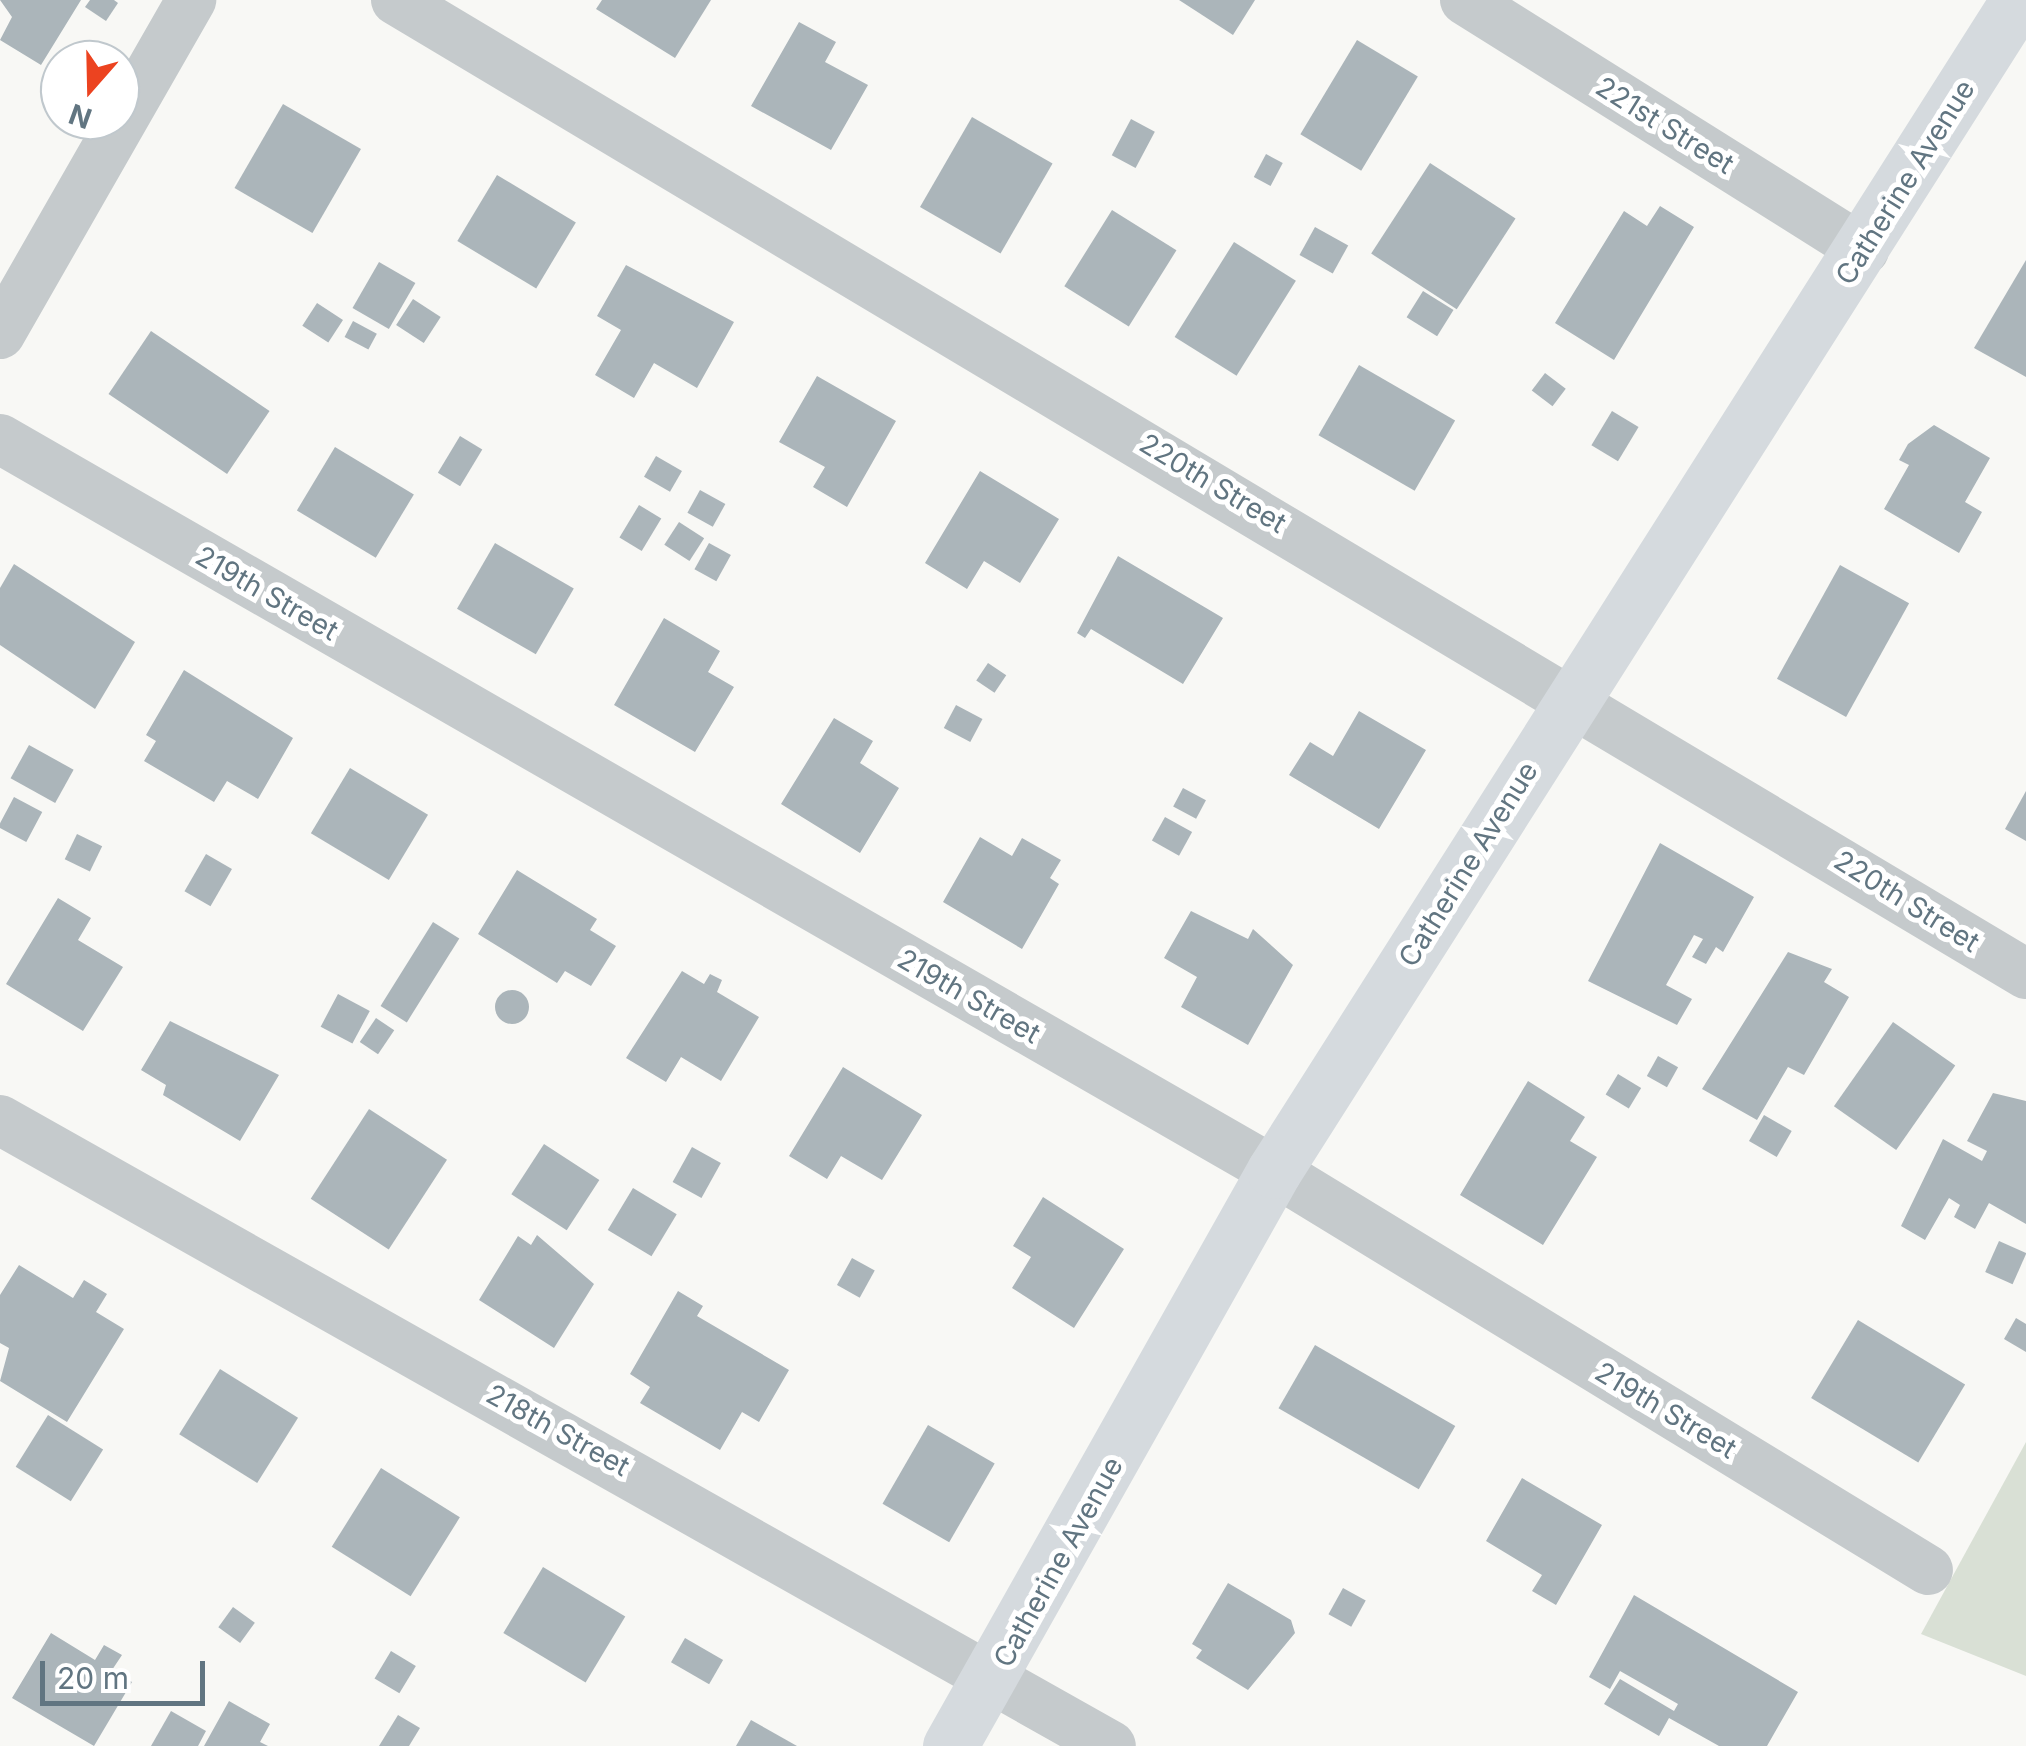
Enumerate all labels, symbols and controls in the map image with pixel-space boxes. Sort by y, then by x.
north arrow [40,40,140,140]
street label: 221st Street [1590,69,1740,181]
street label: Catherine Avenue [1828,73,1982,291]
text: N [65,97,96,136]
street label: 220th Street [1134,426,1292,540]
street label: 219th Street [190,539,344,647]
street label: Catherine Avenue [1391,755,1545,973]
street label: 220th Street [1828,843,1986,959]
street label: 219th Street [892,942,1046,1050]
street label: 219th Street [1589,1355,1743,1465]
street label: 218th Street [481,1377,635,1483]
street label: Catherine Avenue [986,1451,1130,1673]
scale bar [45,1641,210,1703]
text: 20 m [57,1660,129,1696]

